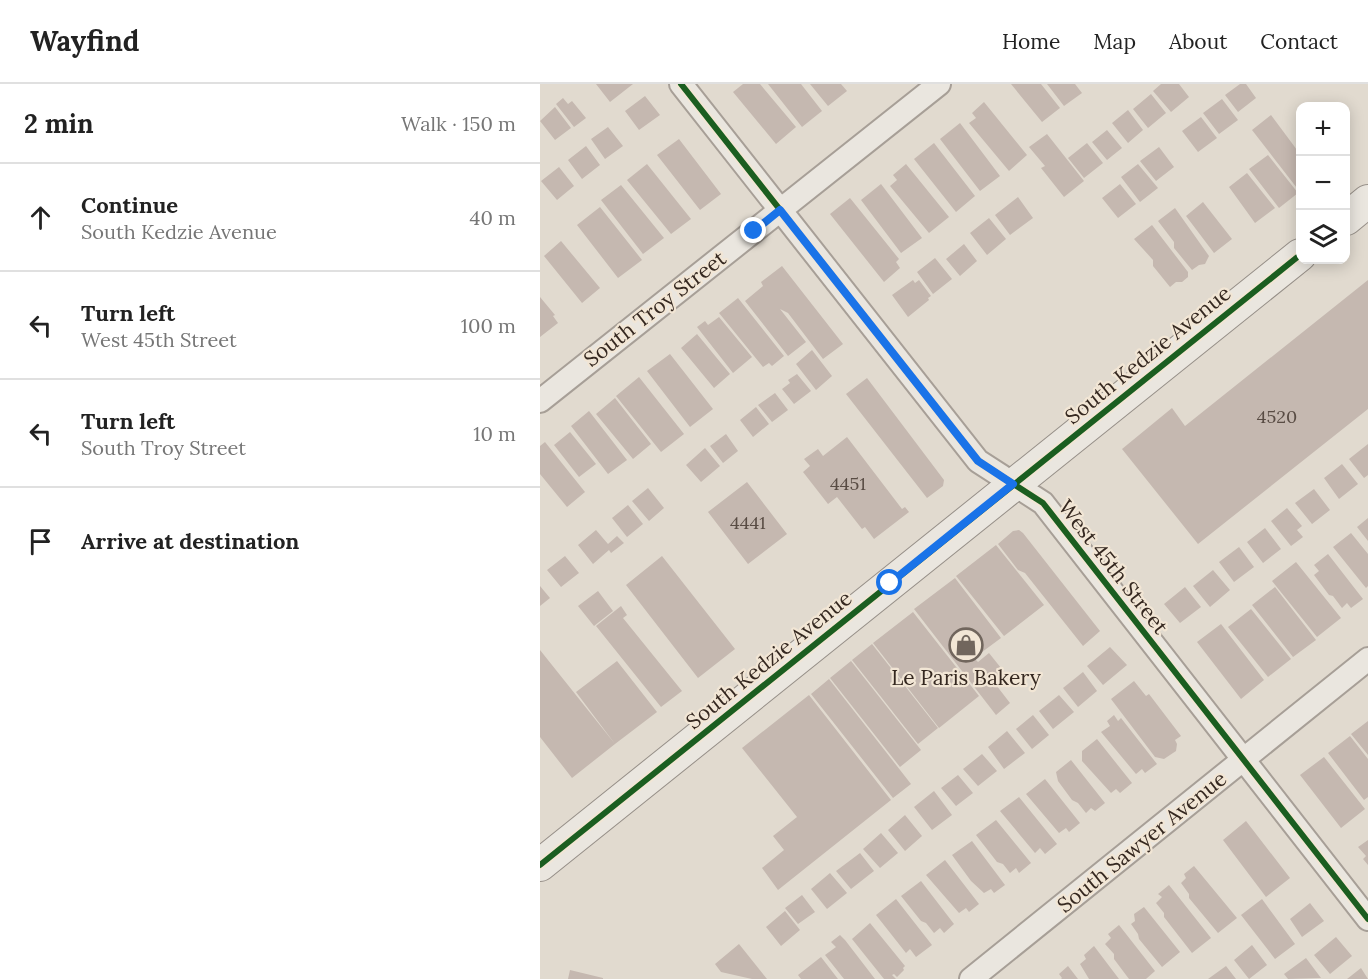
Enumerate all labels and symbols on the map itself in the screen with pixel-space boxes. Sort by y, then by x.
route end [740,217,766,243]
street label: South Troy Street [578,244,732,373]
street label: South Kedzie Avenue [1059,279,1236,430]
house number: 4520 [1257,405,1297,428]
house number: 4451 [830,472,866,495]
street label: West 45th Street [1052,494,1175,640]
house number: 4441 [730,511,766,534]
route start [876,569,902,595]
street label: South Kedzie Avenue [680,584,857,735]
shop icon: Le Paris Bakery [948,627,984,663]
place label: Le Paris Bakery [891,664,1041,691]
street label: South Sawyer Avenue [1051,765,1232,918]

